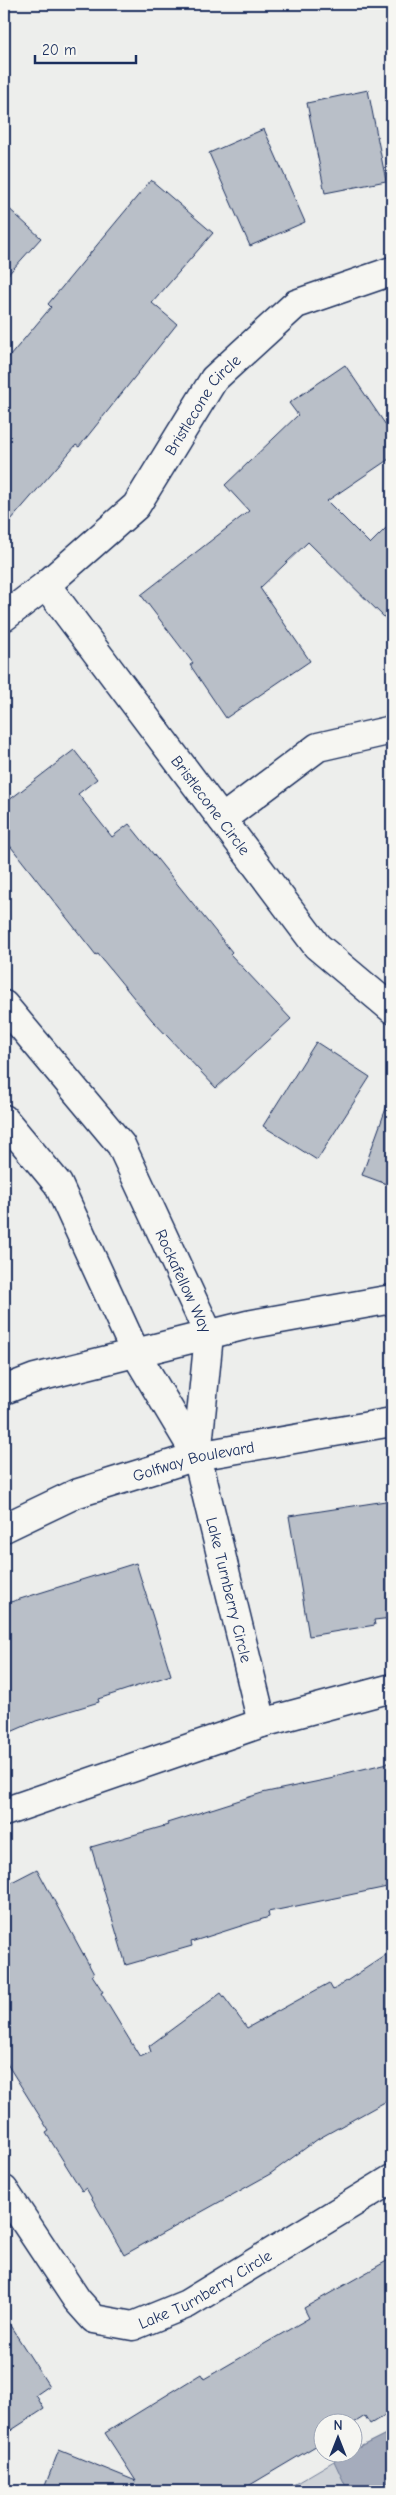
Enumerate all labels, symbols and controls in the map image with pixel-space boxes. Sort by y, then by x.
scale bar [35,32,136,64]
text: 20 m [42,41,76,59]
street label: Bristlecone Circle [161,351,245,459]
street label: Bristlecone Circle [167,752,253,859]
street label: Rockafellow Way [151,1227,215,1336]
street label: Golfway Boulevard [131,1438,256,1485]
street label: Lake Turnberry Circle [202,1515,255,1664]
street label: Lake Turnberry Circle [136,2247,275,2333]
north arrow [314,2412,364,2462]
text: N [333,2417,343,2434]

